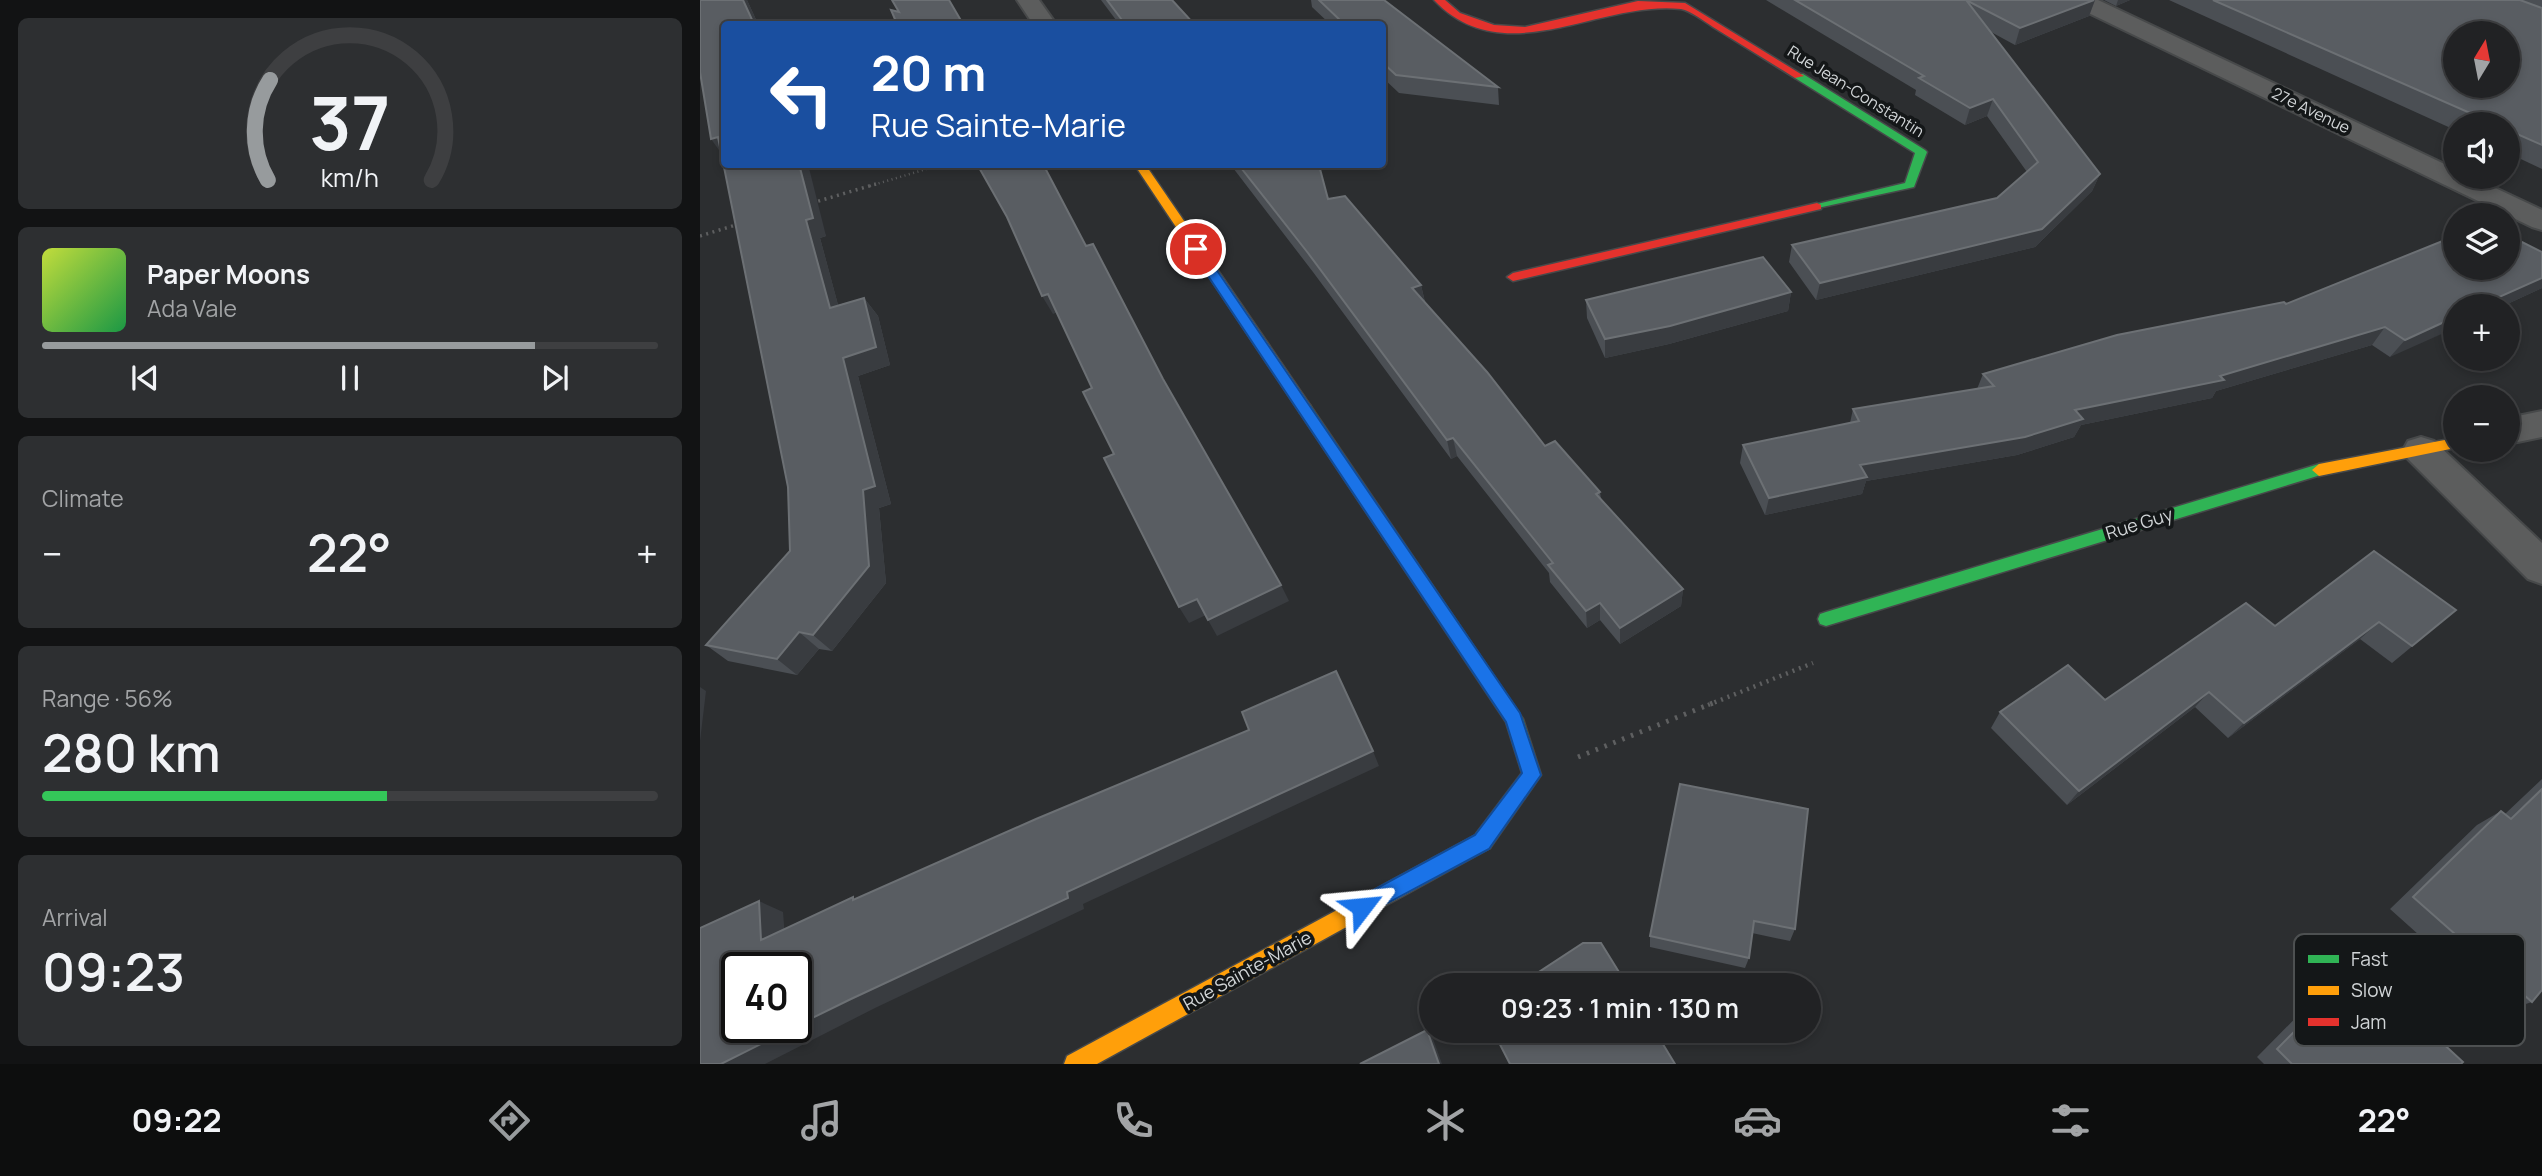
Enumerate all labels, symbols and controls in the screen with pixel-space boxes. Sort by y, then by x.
north arrow [2443,21,2520,98]
map controls [2443,21,2520,462]
text: 20 m [871,39,986,106]
street label: Rue Jean-Constantin [1784,40,1928,142]
icon: left [756,49,847,140]
text: 37 [309,72,391,172]
street label: 27e Avenue [2268,82,2354,138]
text: Rue Sainte-Marie [871,103,1126,147]
button: sound [2443,112,2520,189]
text: km/h [321,159,379,194]
button: layers [2443,203,2520,280]
pin [1166,219,1226,279]
icon: arrive [1177,230,1215,268]
text: Paper Moons [147,256,310,292]
text: Ada Vale [147,292,237,324]
button: + [2443,294,2520,371]
icon: previous [126,359,164,397]
icon: pause [331,359,369,397]
icon: next [536,359,574,397]
button: − [2443,385,2520,462]
text: Climate [42,482,124,514]
street label: Rue Guy [2102,501,2176,545]
text: 22° [307,517,392,588]
text: − [42,527,63,579]
text: + [636,527,658,579]
text: Range · 56% [42,682,173,714]
text: 280 km [42,717,221,788]
position arrow [1325,870,1399,944]
text: Arrival [42,901,108,933]
street label: Rue Sainte-Marie [1178,925,1316,1015]
legend [2294,934,2525,1046]
text: 09:23 [42,936,185,1007]
text: Fast [2351,946,2388,972]
speed limit sign: 40 [721,952,812,1043]
text: Slow [2351,977,2393,1003]
text: 09:23 · 1 min · 130 m [1501,990,1739,1026]
text: Jam [2351,1009,2386,1035]
icon: directions [485,1096,534,1145]
icon: music [797,1096,846,1145]
icon: phone [1109,1096,1158,1145]
icon: climate [1421,1096,1470,1145]
icon: car [1733,1096,1782,1145]
icon: filters [2046,1096,2095,1145]
text: 09:22 [132,1098,222,1142]
text: 22° [2358,1098,2410,1142]

